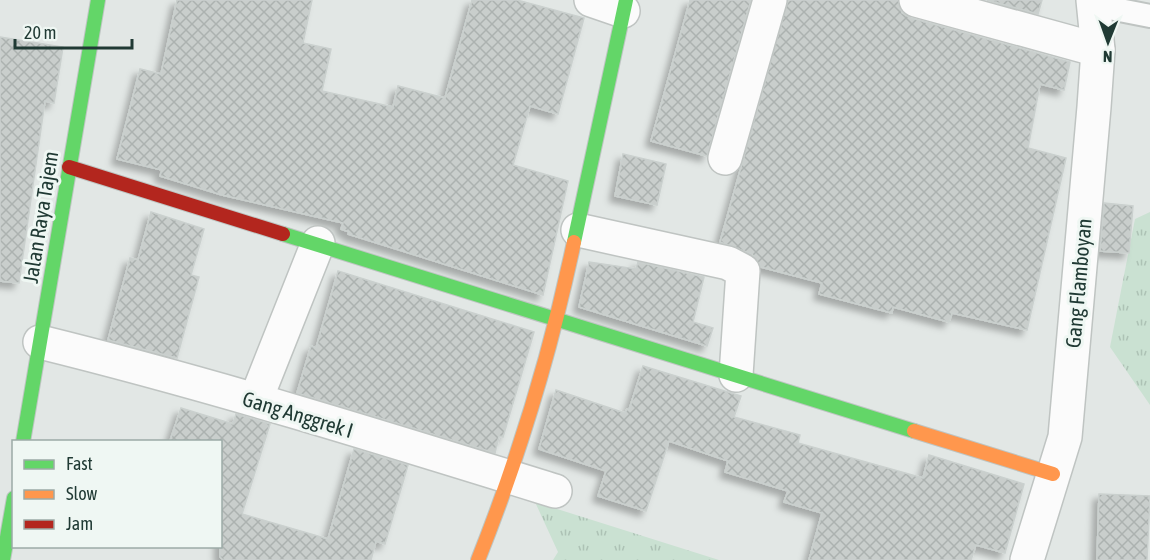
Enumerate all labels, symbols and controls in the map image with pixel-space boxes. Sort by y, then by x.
scale bar [15,12,132,50]
north arrow [1078,12,1138,72]
text: 20 m [24,22,56,43]
text: N [1103,48,1113,66]
street label: Jalan Raya Tajem [18,149,62,285]
street label: Gang Flamboyan [1060,217,1096,349]
street label: Gang Anggrek I [240,386,356,442]
legend [12,440,222,548]
text: Fast [66,453,93,474]
text: Slow [66,483,97,504]
text: Jam [66,513,93,534]

